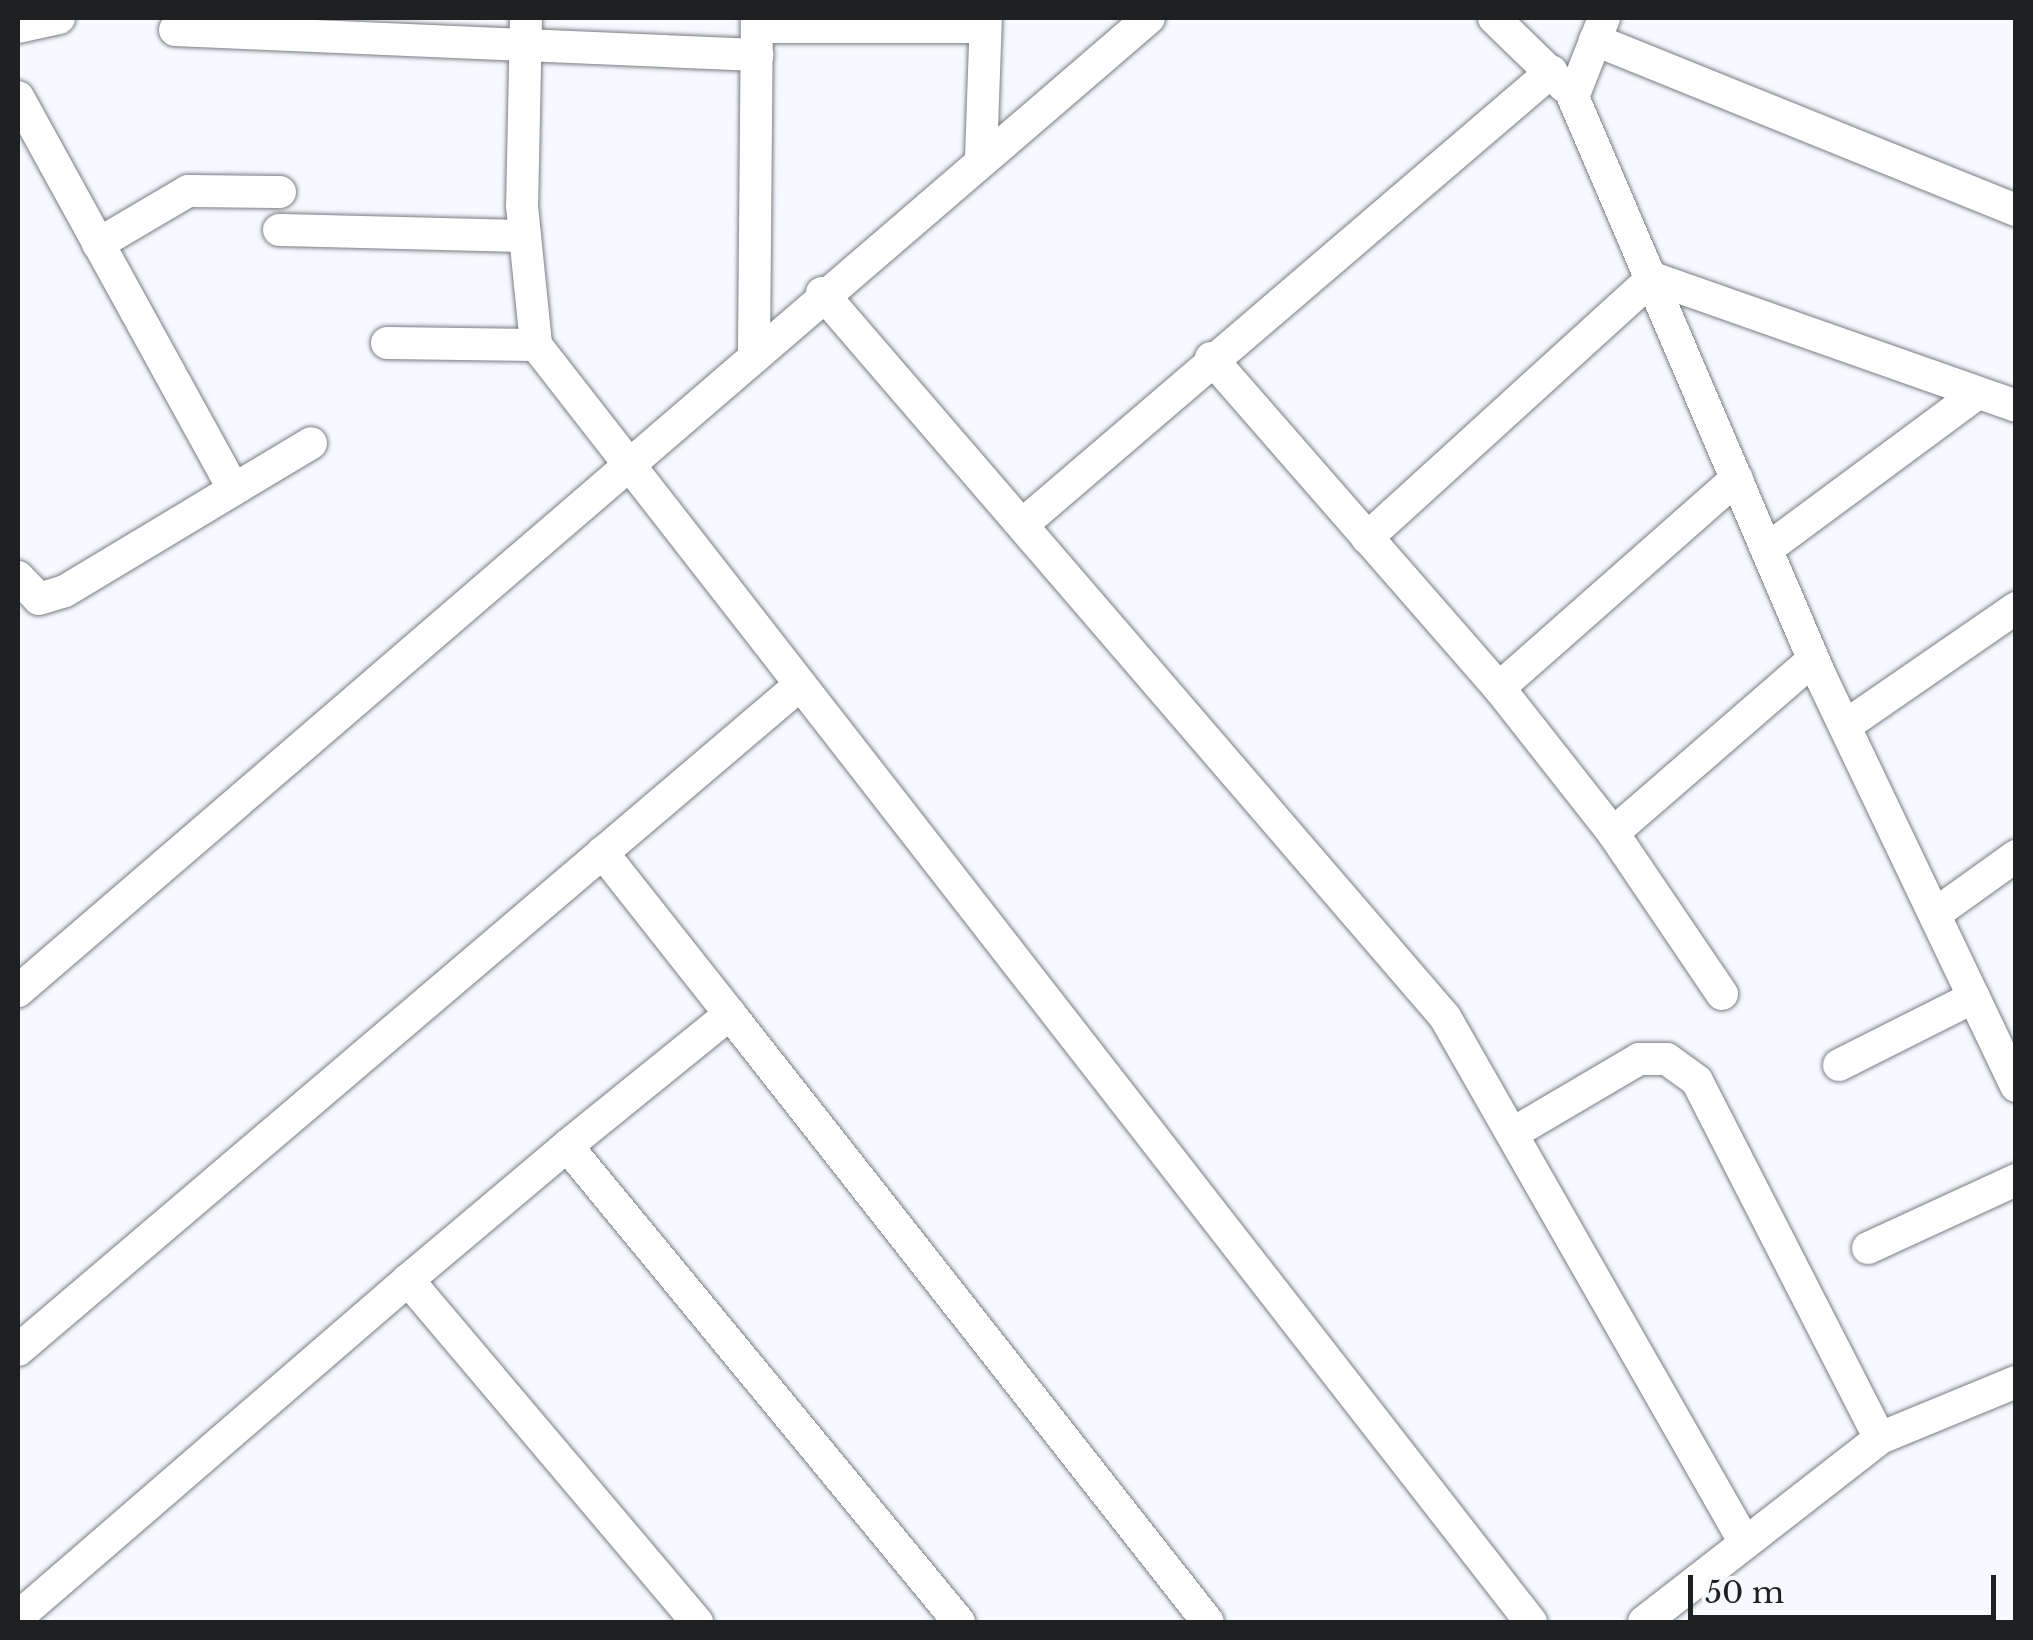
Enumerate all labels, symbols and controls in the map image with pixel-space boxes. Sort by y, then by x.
scale bar [1693,1555,2000,1617]
text: 50 m [1705,1574,1784,1611]

